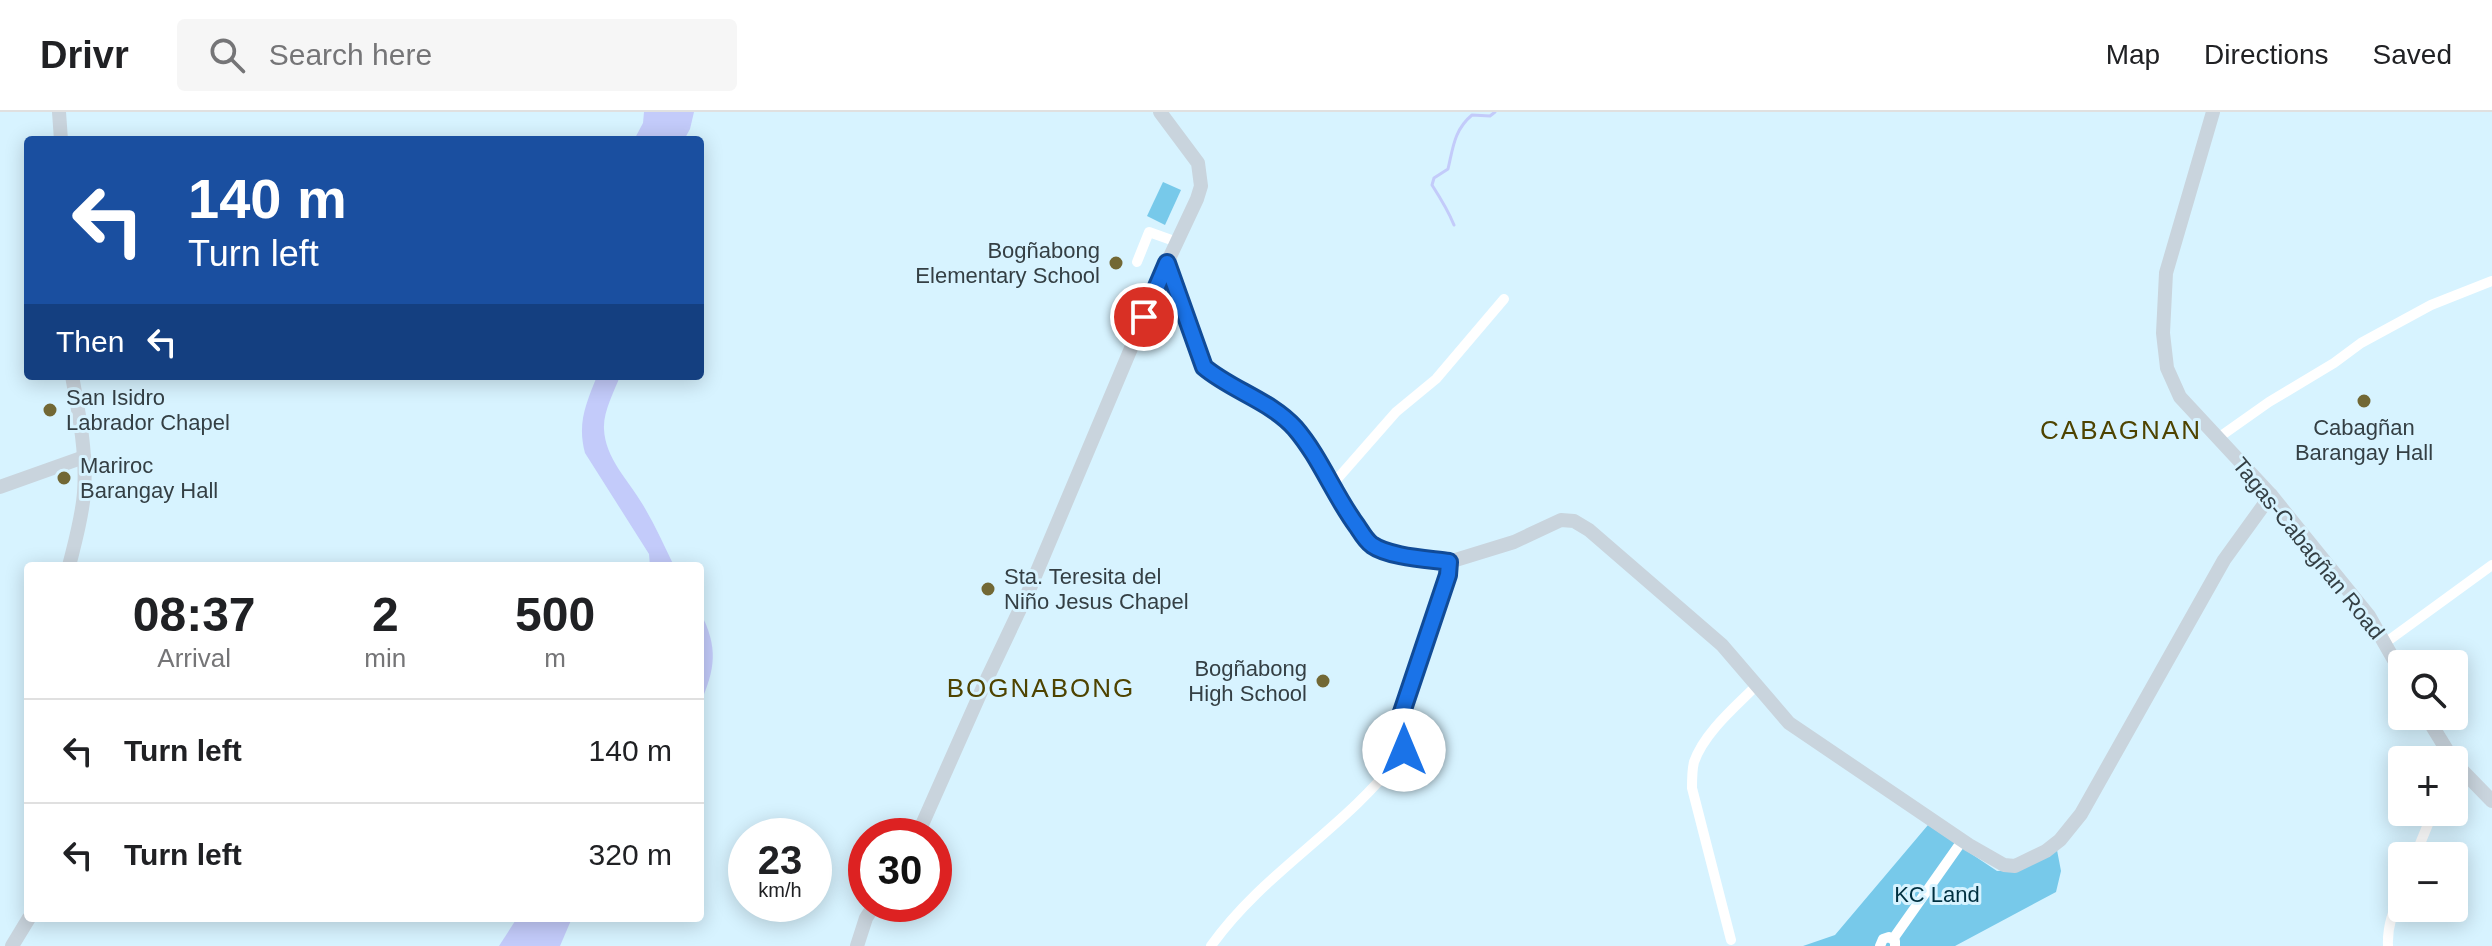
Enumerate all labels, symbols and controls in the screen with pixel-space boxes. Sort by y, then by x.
search box [177,19,737,91]
icon: search [205,33,249,77]
text: Drivr [40,34,129,76]
text: Search here [269,38,432,71]
text: Map [2106,39,2160,70]
text: Directions [2204,39,2329,70]
text: Saved [2373,39,2452,70]
text: 140 m [188,167,347,230]
icon: left [56,168,160,272]
text: Turn left [188,233,319,274]
place label: Bogñabong Elementary School [915,238,1100,288]
marker: Bogñabong Elementary School [1107,254,1125,272]
pin [1110,283,1178,351]
icon: arrive [1122,295,1166,339]
icon: left [140,320,184,364]
text: Then [56,325,124,358]
place label: San Isidro Labrador Chapel [66,385,230,435]
marker: Cabagñan Barangay Hall [2355,392,2373,410]
marker: San Isidro Labrador Chapel [41,401,59,419]
district label: CABAGNAN [2040,415,2202,445]
place label: Cabagñan Barangay Hall [2295,415,2433,465]
place label: Mariroc Barangay Hall [80,453,218,503]
street label: Tagas-Cabagñan Road [2228,453,2390,644]
marker: Mariroc Barangay Hall [55,469,73,487]
place label: Sta. Teresita del Niño Jesus Chapel [1004,564,1189,614]
marker: Sta. Teresita del Niño Jesus Chapel [979,580,997,598]
text: 08:37 [133,588,256,641]
text: 2 [372,588,399,641]
text: 500 [515,588,595,641]
text: Arrival [157,643,231,673]
text: min [364,643,406,673]
text: m [544,643,566,673]
map controls [2388,650,2468,922]
button: search [2388,650,2468,730]
place label: Bogñabong High School [1188,656,1307,706]
marker: Bogñabong High School [1314,672,1332,690]
district label: BOGNABONG [947,673,1135,703]
position arrow [1362,708,1446,792]
icon: left [56,729,100,773]
text: Turn left [124,734,242,767]
text: 140 m [589,734,672,767]
button: + [2388,746,2468,826]
speed limit sign: 30 [848,818,952,922]
icon: left [56,833,100,877]
text: Turn left [124,838,242,871]
text: 320 m [589,838,672,871]
text: 23 [758,838,802,882]
button: − [2388,842,2468,922]
text: km/h [758,879,802,901]
park label: KC Land [1894,882,1980,907]

